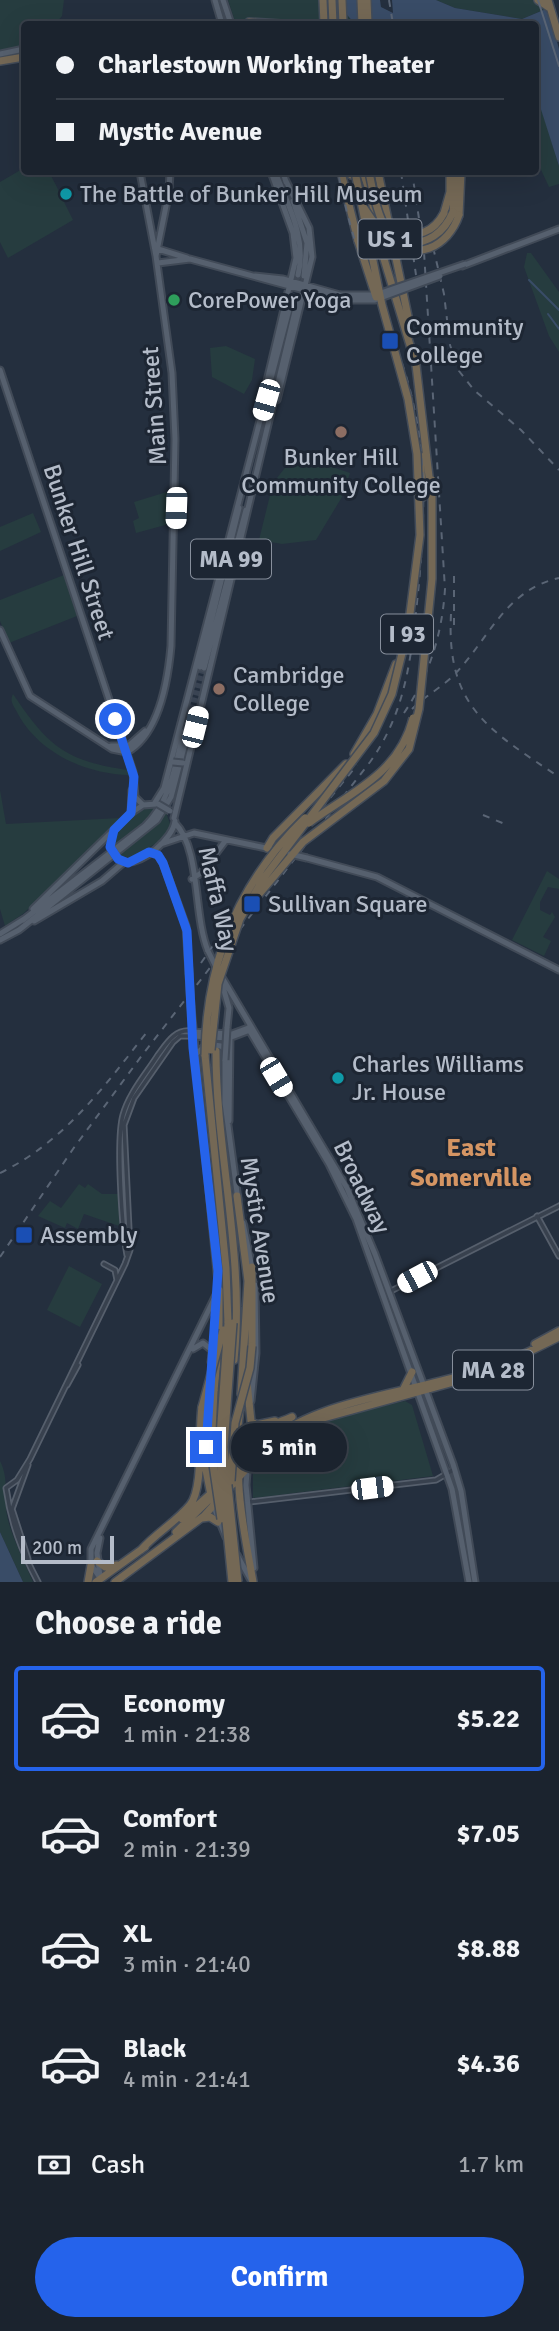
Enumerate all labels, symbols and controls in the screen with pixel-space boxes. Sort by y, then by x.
text: Charlestown Working Theater [98,49,434,81]
text: Mystic Avenue [98,116,262,148]
place label: The Battle of Bunker Hill Museum [80,179,423,209]
marker: The Battle of Bunker Hill Museum [58,186,74,202]
road number: US 1 [358,220,422,258]
place label: CorePower Yoga [188,285,352,315]
marker: CorePower Yoga [166,292,182,308]
place label: Community College [406,312,523,370]
marker: Community College [380,331,400,351]
street label: Main Street [135,346,173,466]
car [251,377,282,423]
marker: Bunker Hill Community College [333,424,349,440]
place label: Bunker Hill Community College [241,442,441,500]
street label: Bunker Hill Street [36,460,122,644]
car [165,487,188,529]
road number: MA 99 [191,540,271,579]
road number: I 93 [381,614,433,654]
place label: Cambridge College [233,660,344,718]
marker: Cambridge College [211,681,227,697]
route start [99,703,131,735]
car [180,704,211,750]
street label: Maffa Way [191,844,245,954]
place label: Sullivan Square [268,889,428,919]
marker: Sullivan Square [242,894,262,914]
place label: Charles Williams Jr. House [352,1049,524,1107]
car [257,1054,296,1100]
marker: Charles Williams Jr. House [330,1070,346,1086]
district label: East Somerville [410,1132,532,1194]
street label: Broadway [327,1135,397,1239]
street label: Mystic Avenue [234,1155,286,1305]
place label: Assembly [40,1220,137,1250]
marker: Assembly [14,1225,34,1245]
car [394,1258,441,1296]
road number: MA 28 [453,1350,533,1390]
callout: 5 min [230,1422,346,1472]
route end [190,1431,222,1463]
text: 5 min [261,1433,317,1462]
car [350,1475,395,1501]
scale bar [21,1533,114,1565]
text: 200 m [32,1536,82,1560]
text: Choose a ride [35,1604,222,1643]
icon: car [39,1687,102,1750]
text: Economy [123,1688,225,1720]
text: $5.22 [456,1703,520,1735]
text: 1 min · 21:38 [123,1720,251,1749]
icon: car [39,1802,102,1865]
text: Comfort [123,1803,217,1835]
text: $7.05 [456,1818,520,1850]
text: 2 min · 21:39 [123,1835,251,1864]
icon: car [39,1917,102,1980]
text: XL [123,1918,153,1950]
text: $8.88 [456,1933,520,1965]
text: 3 min · 21:40 [123,1950,251,1979]
icon: car [39,2032,102,2095]
text: Black [123,2033,186,2065]
text: $4.36 [456,2048,520,2080]
text: 4 min · 21:41 [123,2065,251,2094]
icon: cash [35,2146,73,2184]
text: Cash [91,2149,145,2181]
text: 1.7 km [458,2150,524,2179]
button: Confirm [35,2237,524,2317]

